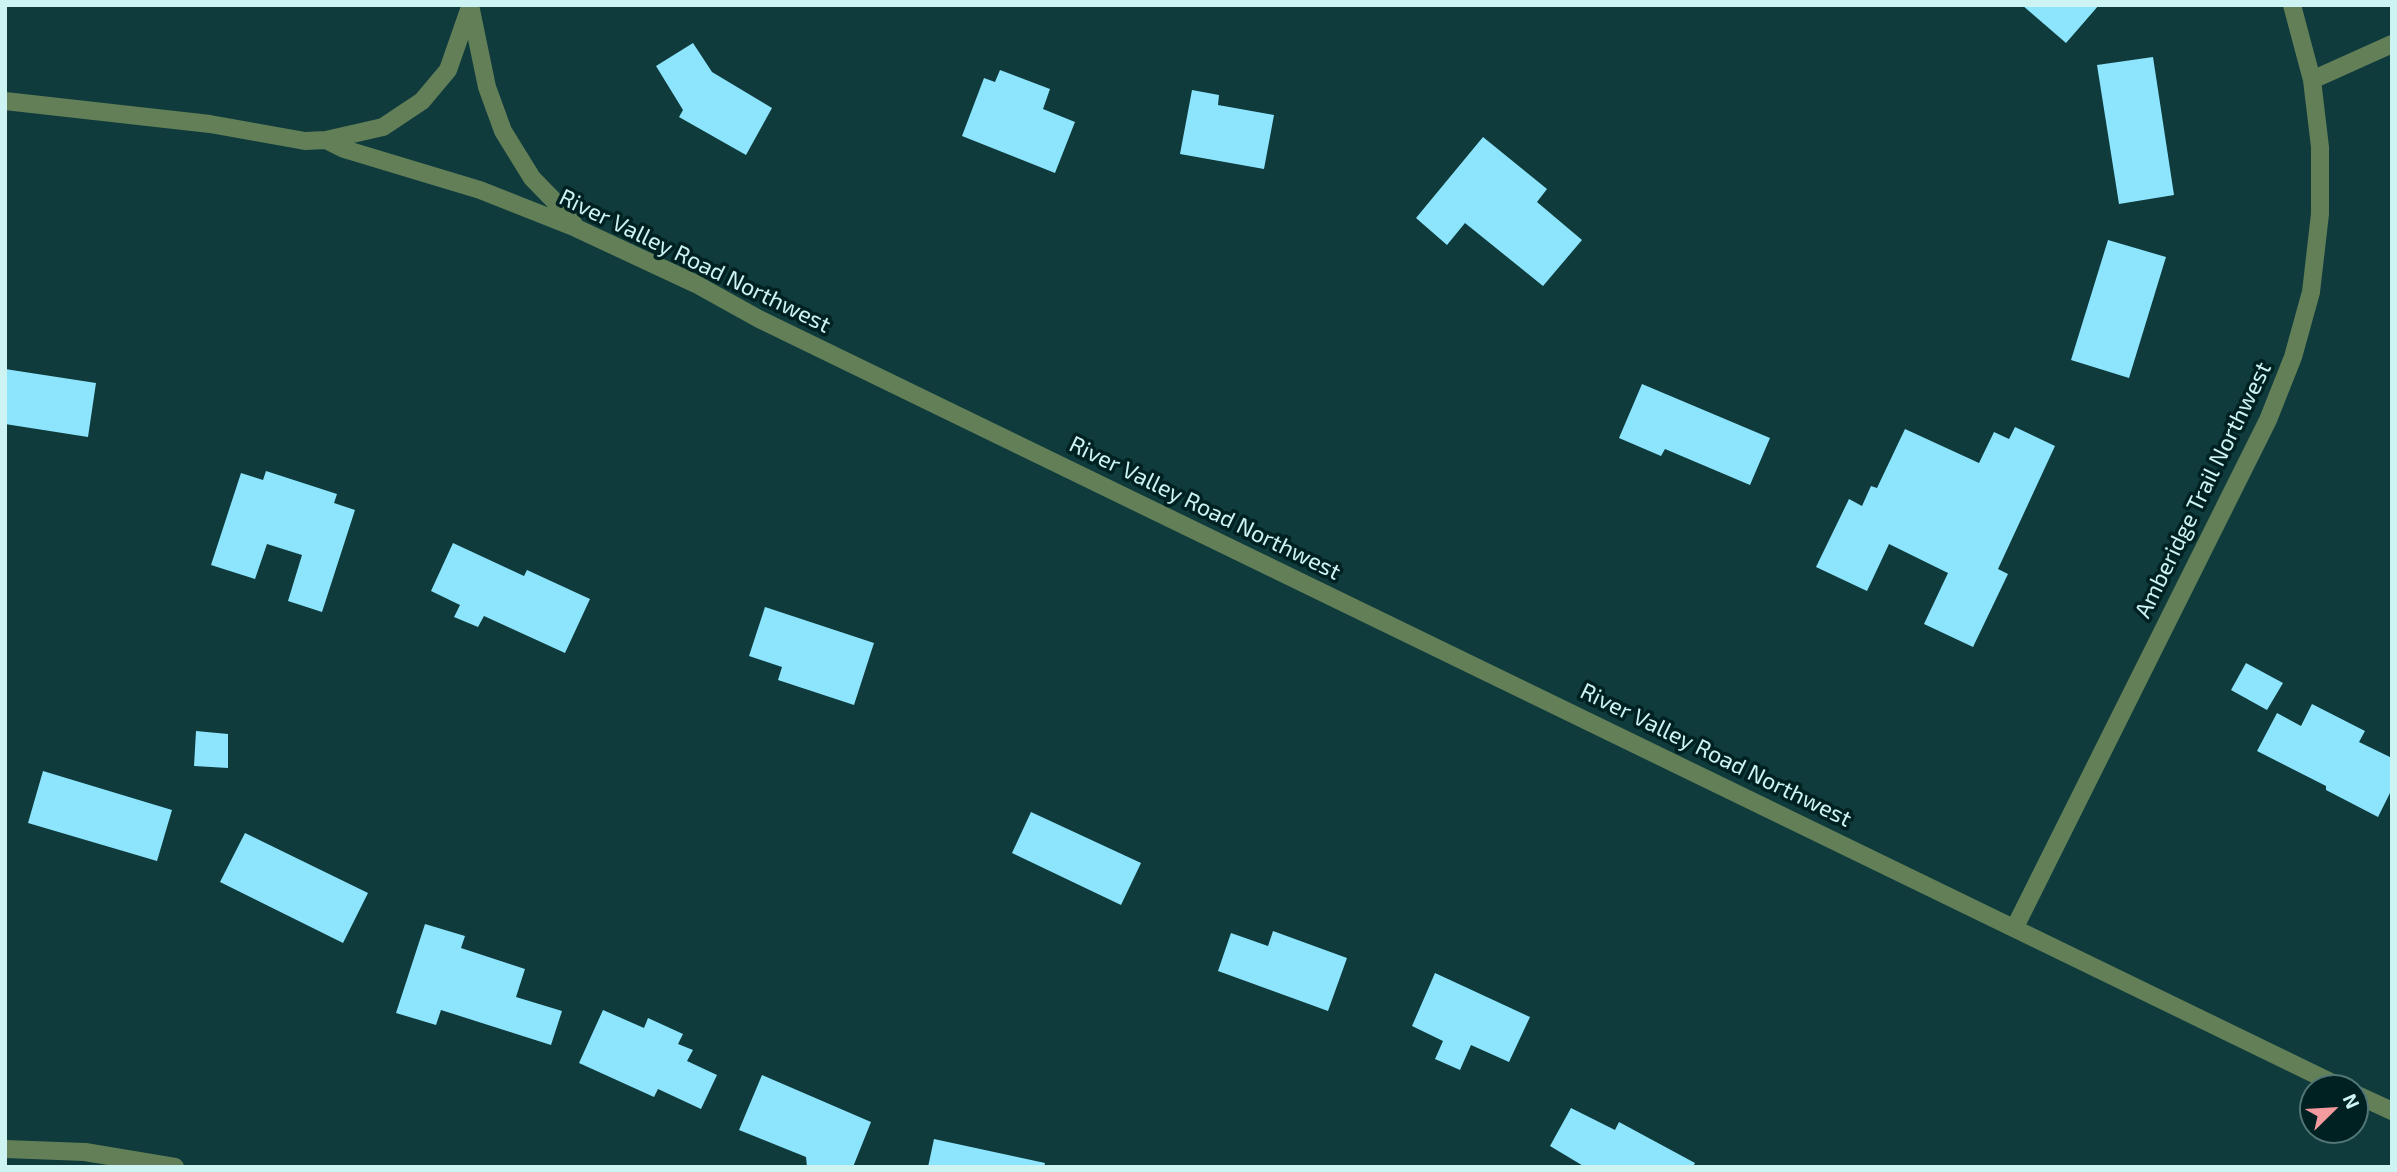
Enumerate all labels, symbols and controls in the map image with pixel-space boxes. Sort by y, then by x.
street label: River Valley Road Northwest [555,183,835,339]
street label: Amberidge Trail Northwest [2129,358,2277,622]
street label: River Valley Road Northwest [1065,430,1345,586]
street label: River Valley Road Northwest [1576,677,1856,833]
north arrow [2299,1074,2369,1144]
text: N [2339,1090,2365,1112]

